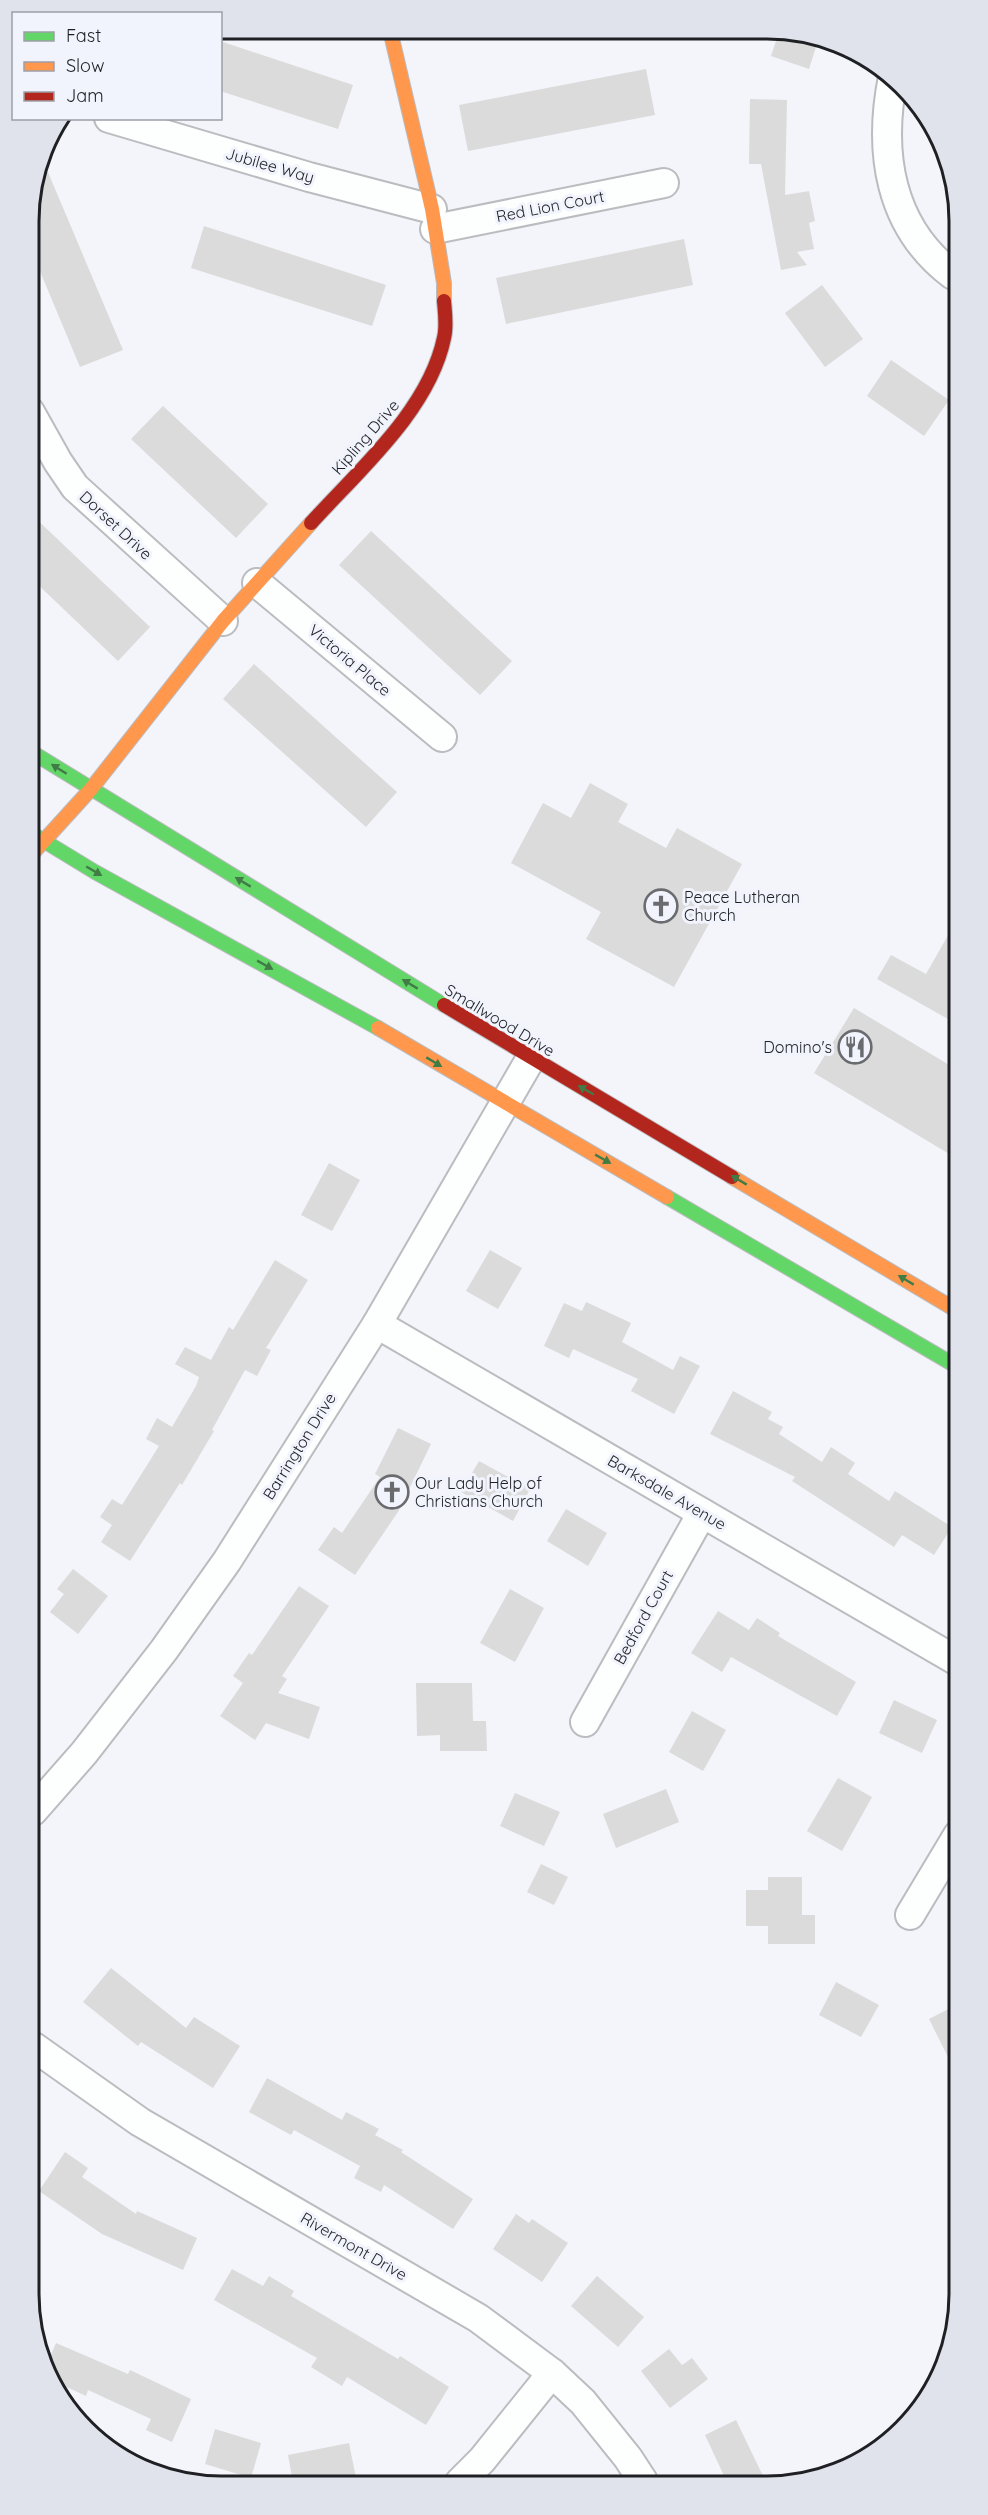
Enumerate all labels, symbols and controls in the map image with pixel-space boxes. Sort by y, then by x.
legend [12,12,222,120]
text: Fast [66,24,101,47]
text: Slow [66,54,104,77]
text: Jam [66,84,104,107]
street label: Jubilee Way [223,143,317,187]
street label: Red Lion Court [494,186,606,226]
street label: Kipling Drive [327,395,403,479]
street label: Dorset Drive [75,486,157,564]
street label: Victoria Place [305,620,395,700]
one-way arrow [51,764,67,775]
one-way arrow [86,866,103,876]
one-way arrow [235,877,252,888]
place label: Peace Lutheran Church [684,887,800,925]
church icon: Peace Lutheran Church [643,888,679,924]
one-way arrow [257,960,274,970]
one-way arrow [402,979,418,990]
street label: Smallwood Drive [442,979,558,1061]
restaurant icon: Domino's [837,1029,873,1065]
place label: Domino's [763,1037,832,1057]
one-way arrow [426,1056,442,1067]
one-way arrow [578,1085,594,1096]
one-way arrow [595,1154,612,1164]
one-way arrow [731,1174,747,1185]
one-way arrow [897,1275,914,1285]
street label: Barrington Drive [258,1389,340,1503]
street label: Barksdale Avenue [604,1450,730,1534]
place label: Our Lady Help of Christians Church [415,1473,543,1511]
church icon: Our Lady Help of Christians Church [374,1474,410,1510]
street label: Bedford Court [609,1566,677,1668]
street label: Rivermont Drive [297,2207,411,2285]

